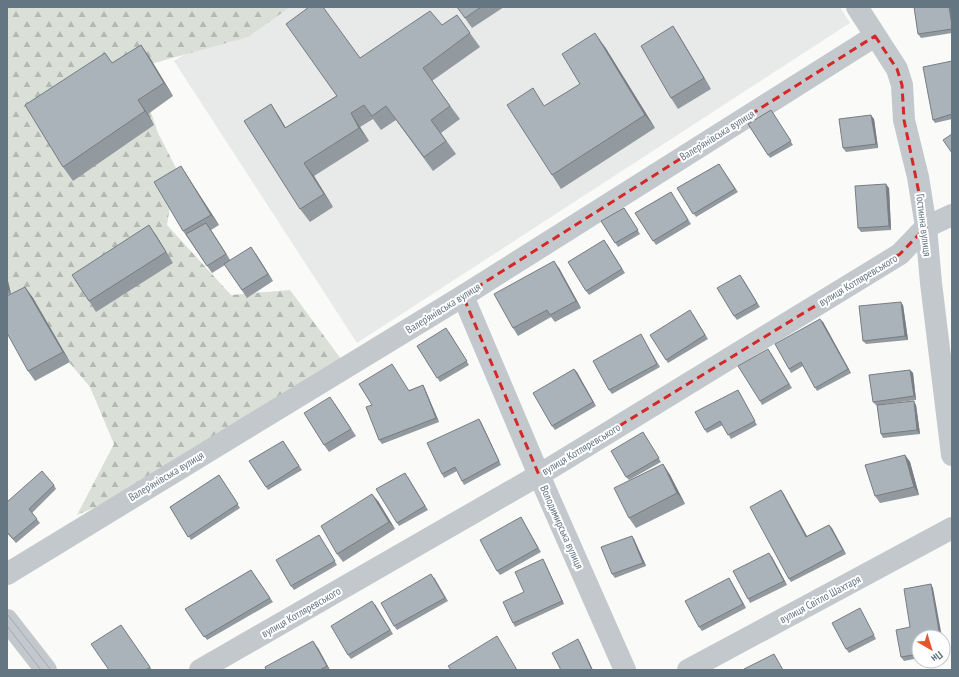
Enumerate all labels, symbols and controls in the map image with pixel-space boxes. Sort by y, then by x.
street label: Валер’янівська вулиця [677,106,757,164]
street label: Гостинна вулиця [913,193,935,257]
street label: вулиця Котляревського [816,251,900,309]
street label: Валер’янівська вулиця [403,279,483,337]
street label: вулиця Котляревського [539,420,623,478]
street label: Валер’янівська вулиця [126,448,206,504]
street label: Володимирська вулиця [537,483,587,571]
street label: вулиця Світло Шахтаря [777,572,863,626]
street label: вулиця Котляревського [259,583,343,640]
north arrow [911,629,951,669]
text: Пн [929,648,946,666]

